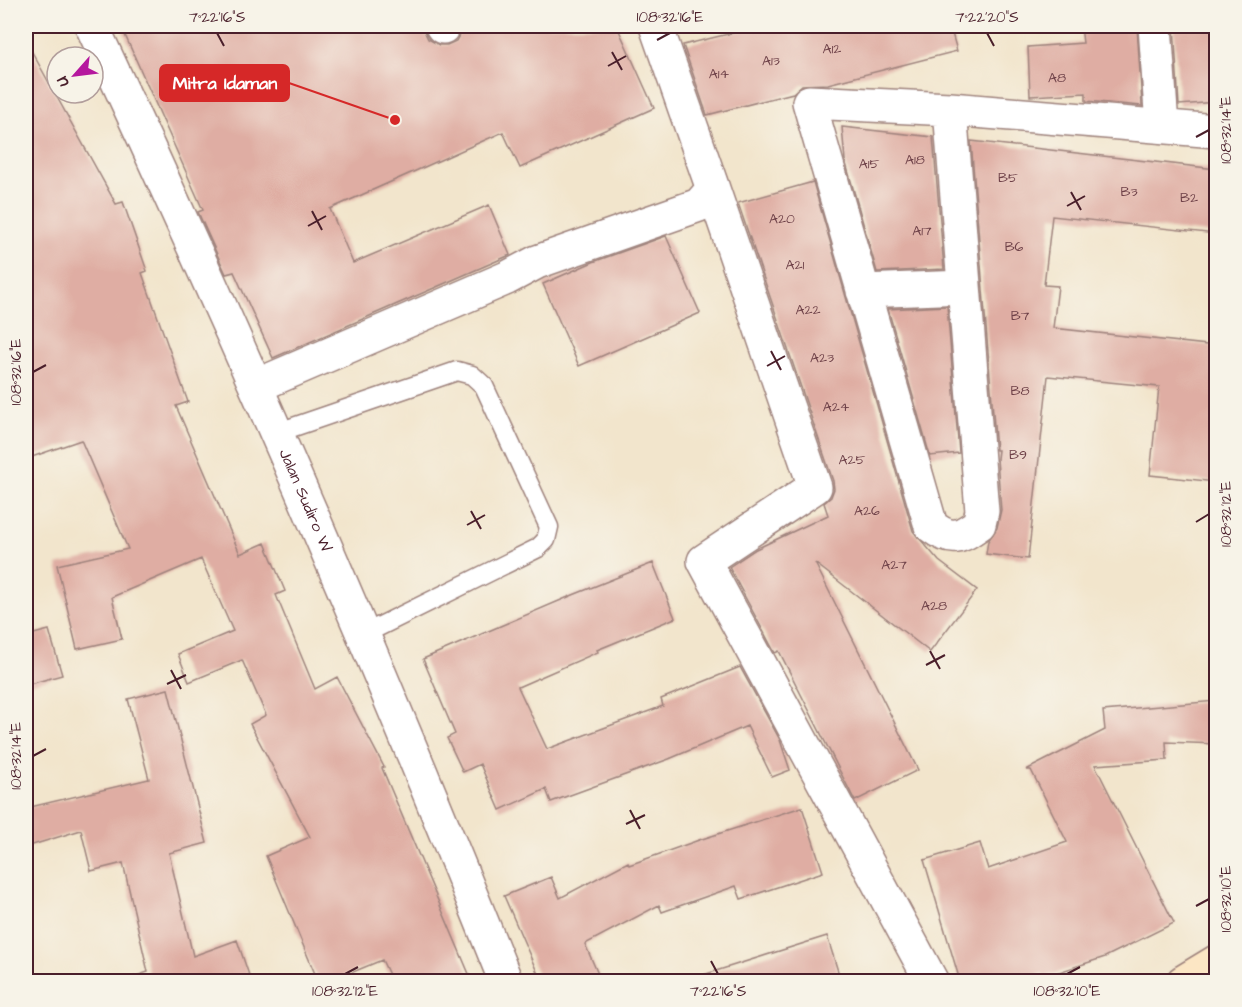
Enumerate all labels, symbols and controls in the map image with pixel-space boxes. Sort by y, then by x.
text: 7°22'16"S [189,7,246,28]
text: 108°32'16"E [637,7,704,28]
text: 7°22'20"S [955,7,1019,28]
house number: A12 [823,39,841,59]
north arrow [45,45,105,105]
house number: A13 [762,51,780,71]
house number: A14 [709,64,730,84]
callout: Mitra Idaman [160,65,289,101]
house number: A8 [1048,68,1066,88]
text: Mitra Idaman [173,71,277,96]
text: U [51,72,74,91]
text: 108°32'14"E [1216,96,1237,164]
house number: A18 [905,150,925,170]
house number: A15 [859,154,879,174]
house number: B5 [998,168,1018,188]
house number: B3 [1120,182,1138,202]
house number: B2 [1180,188,1198,208]
house number: A20 [769,209,795,229]
house number: A17 [912,221,932,241]
house number: B6 [1005,237,1024,257]
house number: A21 [786,255,805,275]
house number: A22 [796,300,821,320]
house number: B7 [1011,306,1030,326]
text: 108°32'16"E [6,338,27,405]
house number: A23 [810,348,834,368]
house number: B8 [1010,381,1030,401]
house number: A24 [823,397,850,417]
street label: Jalan Sudiro W [274,445,337,555]
house number: B9 [1009,445,1027,465]
house number: A25 [839,450,866,470]
text: 108°32'12"E [1216,481,1237,547]
house number: A26 [854,501,880,521]
house number: A27 [881,555,907,575]
house number: A28 [921,596,947,616]
text: 108°32'14"E [6,722,27,790]
text: 108°32'10"E [1216,865,1237,932]
text: 108°32'12"E [312,981,378,1002]
text: 7°22'16"S [690,981,747,1002]
text: 108°32'10"E [1034,981,1101,1002]

